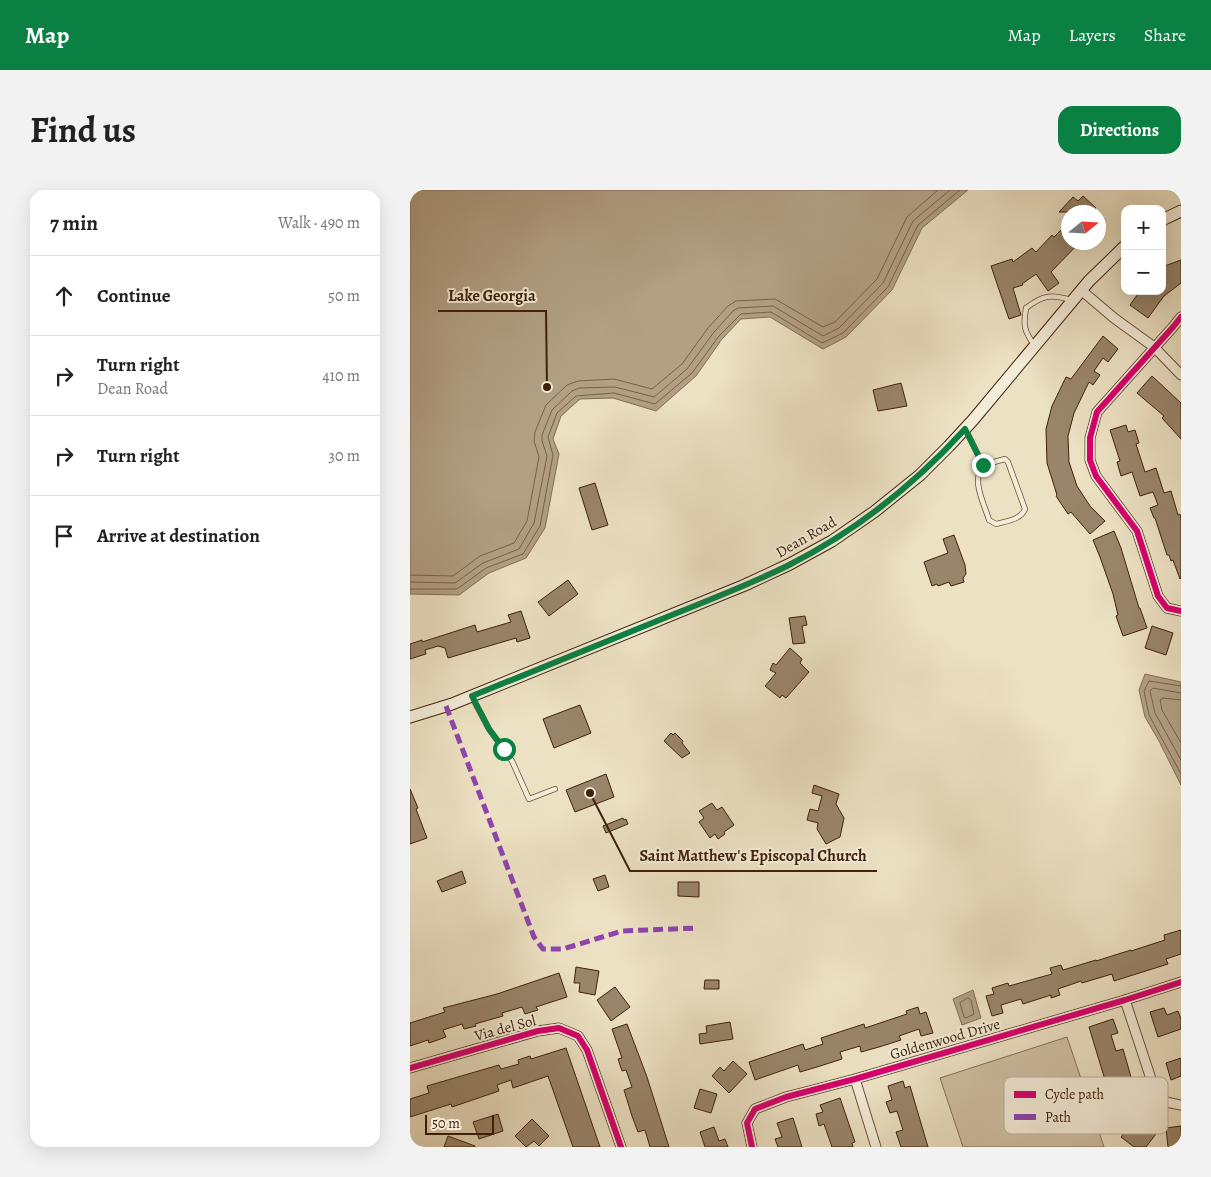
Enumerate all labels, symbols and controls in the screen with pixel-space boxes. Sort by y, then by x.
text: Map [25,19,69,51]
text: Map [1008,23,1041,47]
text: Layers [1069,23,1116,47]
text: Share [1144,23,1186,47]
text: Find us [30,106,136,154]
button: Directions [1058,106,1181,154]
north arrow [1061,205,1106,250]
map controls [1121,205,1166,295]
button: + [1121,205,1166,250]
text: 7 min [50,209,98,237]
text: Walk · 490 m [278,212,360,234]
button: − [1121,250,1166,295]
callout: Lake Georgia [438,280,546,311]
icon: ahead [50,282,78,310]
text: Continue [97,283,171,309]
text: 50 m [328,285,360,307]
text: Lake Georgia [448,285,536,307]
text: Turn right [97,352,179,378]
icon: right [50,362,78,390]
text: 410 m [322,365,360,387]
text: Dean Road [97,378,168,400]
icon: right [50,442,78,470]
text: Turn right [97,443,179,469]
text: 30 m [328,445,360,467]
route end [972,454,995,477]
street label: Dean Road [772,511,841,562]
icon: arrive [50,522,78,550]
text: Arrive at destination [97,523,260,549]
route start [493,738,516,761]
callout: Saint Matthew's Episcopal Church [630,840,877,871]
text: Saint Matthew's Episcopal Church [639,845,867,867]
street label: Via del Sol [471,1010,538,1046]
street label: Goldenwood Drive [888,1014,1003,1064]
legend [1004,1077,1168,1134]
text: Cycle path [1045,1085,1105,1104]
text: Path [1045,1108,1072,1127]
scale bar [425,1112,494,1135]
text: 50 m [432,1114,460,1133]

